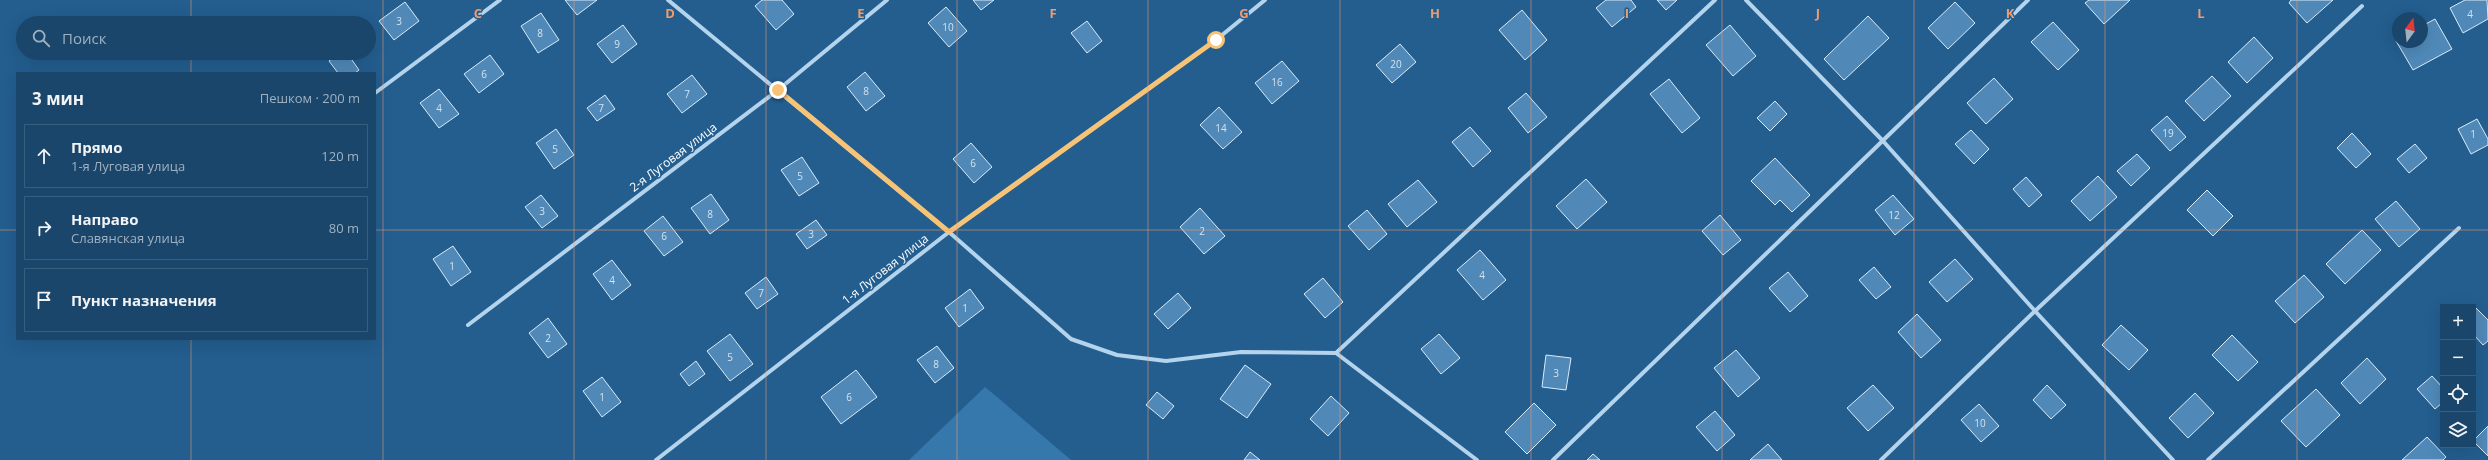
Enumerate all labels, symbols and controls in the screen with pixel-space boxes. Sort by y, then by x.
text: C [474,4,482,22]
text: D [665,4,675,22]
text: E [857,4,865,22]
text: F [1049,4,1057,22]
text: G [1239,4,1249,22]
text: H [1430,4,1440,22]
text: I [1625,4,1629,22]
text: J [1815,4,1820,22]
text: K [2006,4,2015,22]
text: L [2197,4,2205,22]
house number: 4 [2467,7,2473,21]
north arrow [2392,12,2428,48]
house number: 3 [396,14,402,28]
search box [16,16,376,60]
house number: 10 [942,20,954,34]
house number: 8 [537,26,543,40]
icon: search [30,27,52,49]
text: Поиск [62,28,106,48]
route start [1207,31,1225,49]
house number: 9 [614,37,620,51]
house number: 20 [1390,57,1402,71]
house number: 6 [481,67,487,81]
house number: 16 [1271,75,1283,89]
route end [769,81,787,99]
house number: 8 [863,84,869,98]
text: 3 мин [32,87,84,110]
house number: 7 [684,87,690,101]
text: Пешком · 200 m [260,89,360,107]
house number: 4 [436,101,442,115]
house number: 7 [598,101,604,115]
street label: 2-я Луговая улица [626,119,720,195]
house number: 14 [1215,121,1227,135]
house number: 19 [2162,126,2174,140]
house number: 1 [2470,127,2476,141]
text: Прямо [71,137,123,157]
house number: 5 [552,142,558,156]
icon: ahead [33,145,55,167]
text: 120 m [321,147,359,165]
house number: 6 [970,156,976,170]
text: 1-я Луговая улица [71,157,185,175]
house number: 5 [797,169,803,183]
house number: 3 [539,204,545,218]
house number: 8 [707,207,713,221]
house number: 12 [1888,208,1900,222]
text: Направо [71,209,139,229]
icon: right [33,217,55,239]
text: 80 m [329,219,359,237]
house number: 2 [1199,224,1205,238]
house number: 3 [808,227,814,241]
text: Славянская улица [71,229,185,247]
house number: 6 [661,229,667,243]
street label: 1-я Луговая улица [838,230,932,308]
house number: 1 [449,259,455,273]
house number: 4 [1479,268,1485,282]
house number: 4 [609,273,615,287]
house number: 7 [758,286,764,300]
icon: arrive [33,289,55,311]
text: Пункт назначения [71,290,217,310]
house number: 1 [962,301,968,315]
map controls [2440,304,2476,448]
button: + [2440,304,2476,340]
house number: 2 [545,331,551,345]
button: − [2440,340,2476,376]
house number: 5 [727,350,733,364]
house number: 8 [933,357,939,371]
house number: 3 [1553,366,1559,380]
button: locate [2440,376,2476,412]
house number: 1 [599,390,605,404]
house number: 6 [846,390,852,404]
button: layers [2440,412,2476,448]
house number: 10 [1974,416,1986,430]

